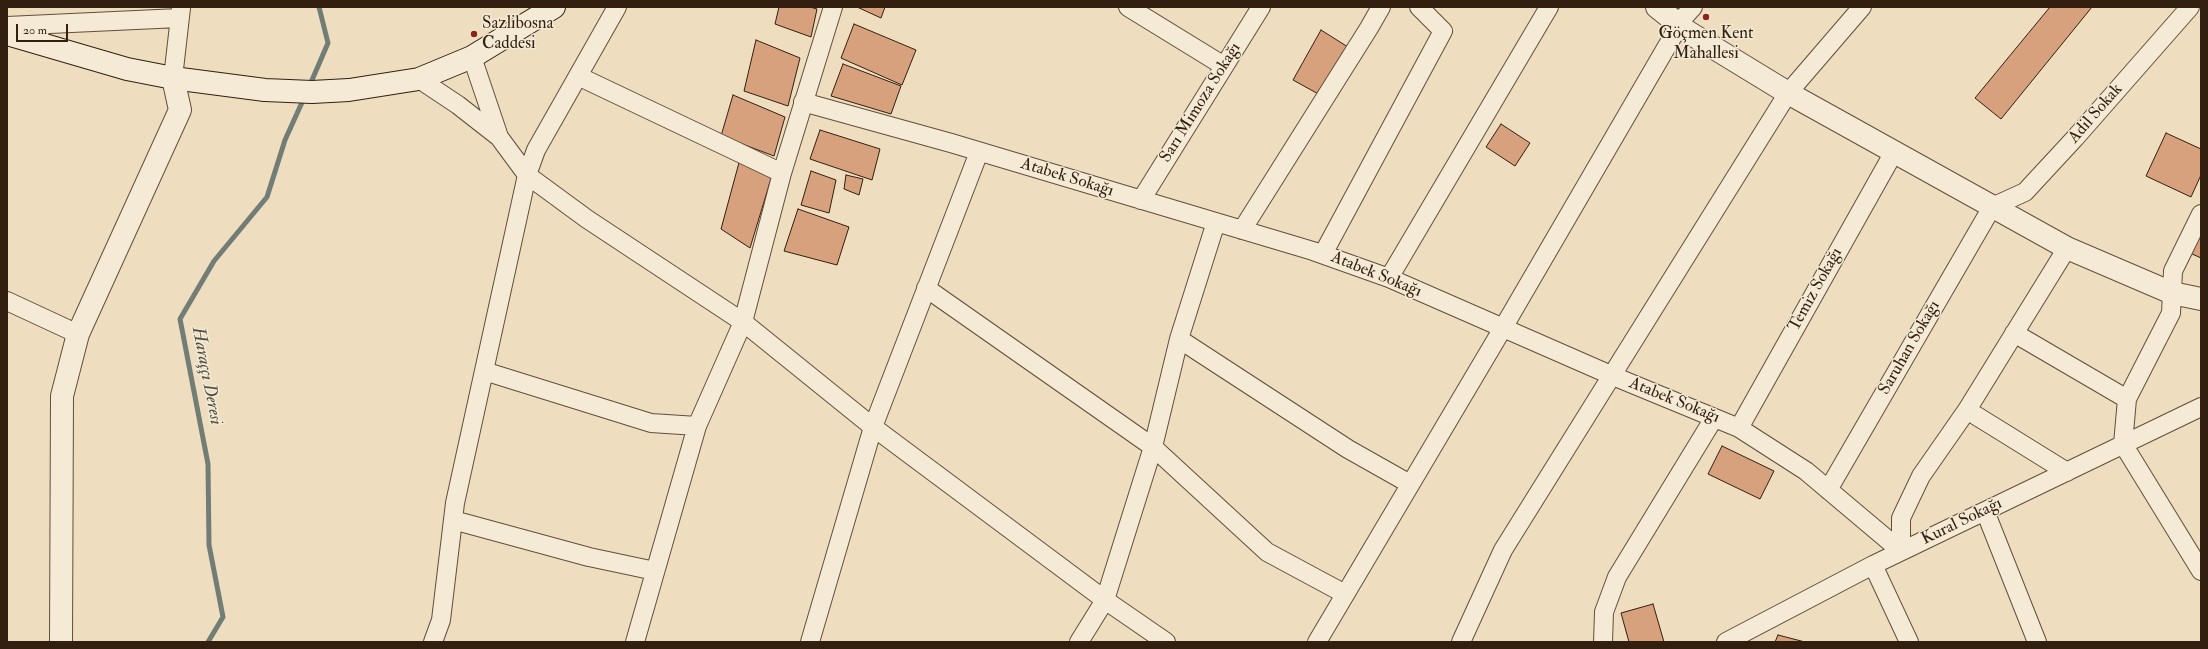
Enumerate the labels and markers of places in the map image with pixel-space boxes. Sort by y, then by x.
marker: Göçmen Kent Mahallesi [1701,12,1711,22]
place label: Sazlibosna Caddesi [482,14,554,54]
place label: Göçmen Kent Mahallesi [1659,24,1753,64]
marker: Sazlibosna Caddesi [469,29,479,39]

